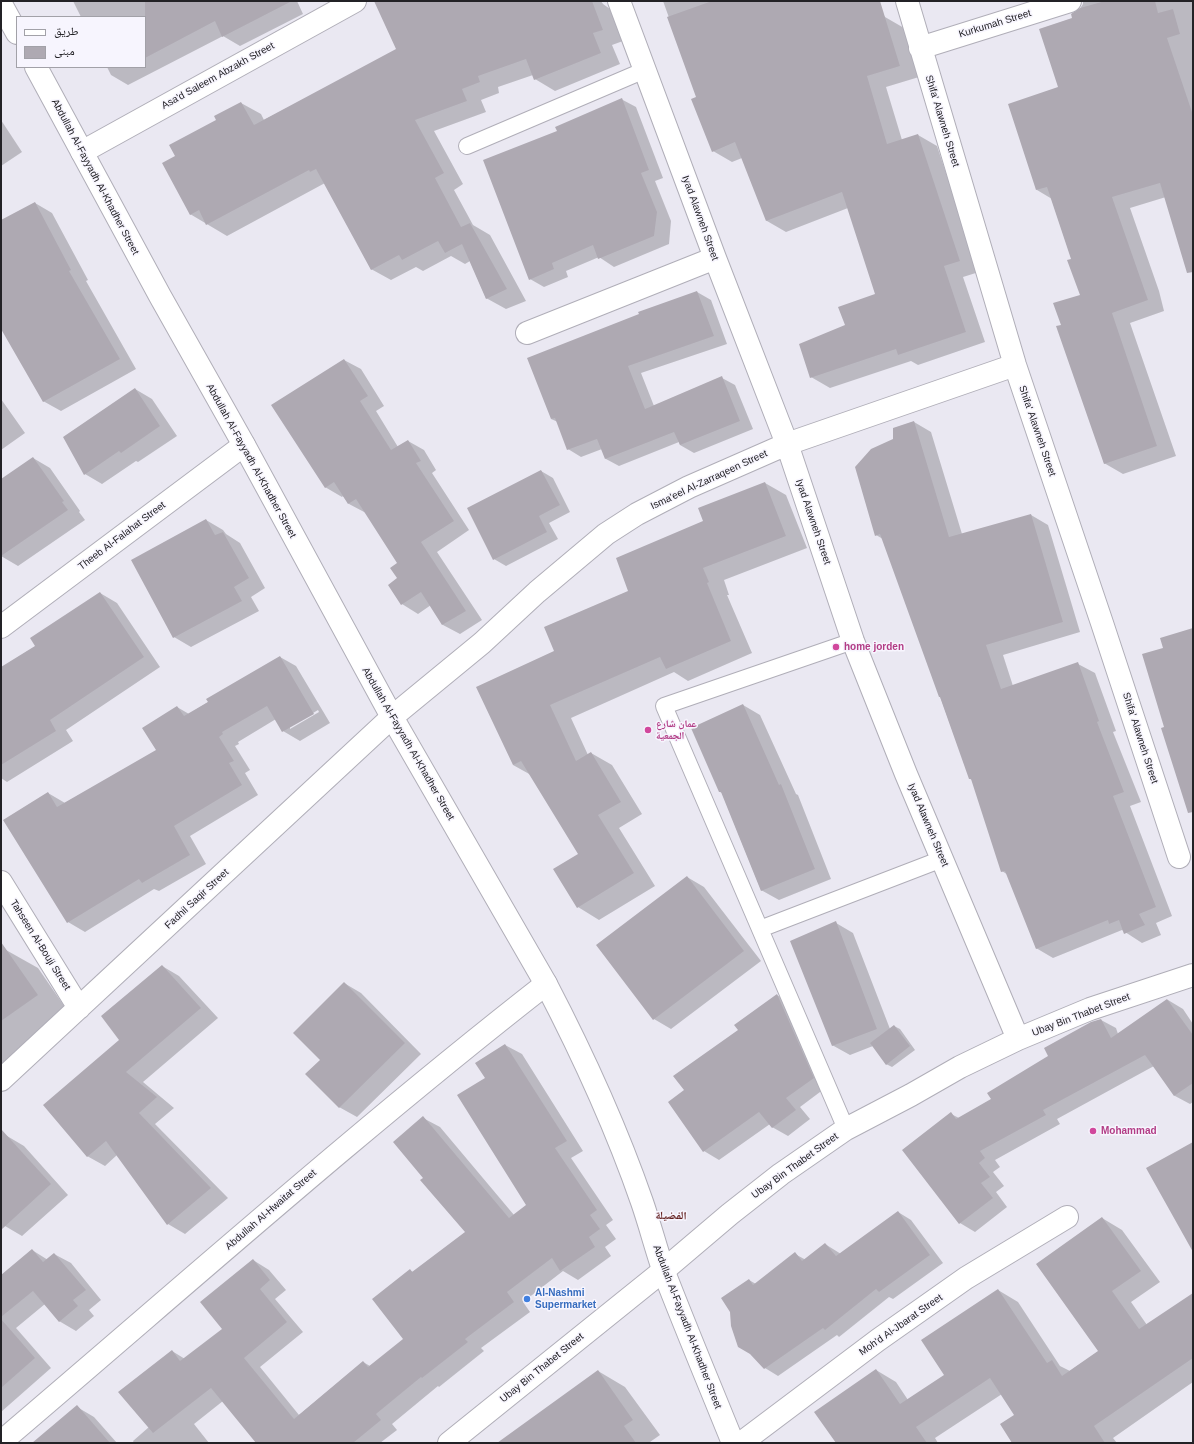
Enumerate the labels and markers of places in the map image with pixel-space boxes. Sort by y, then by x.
place label: home jorden [844,641,904,653]
marker: home jorden [831,642,841,652]
place label: عمان شارع الجمعية [656,718,697,742]
marker: عمان شارع الجمعية [643,725,653,735]
place label: Mohammad [1101,1125,1157,1137]
marker: Mohammad [1088,1126,1098,1136]
place label: Al-Nashmi Supermarket [535,1287,596,1310]
marker: Al-Nashmi Supermarket [522,1294,532,1304]

